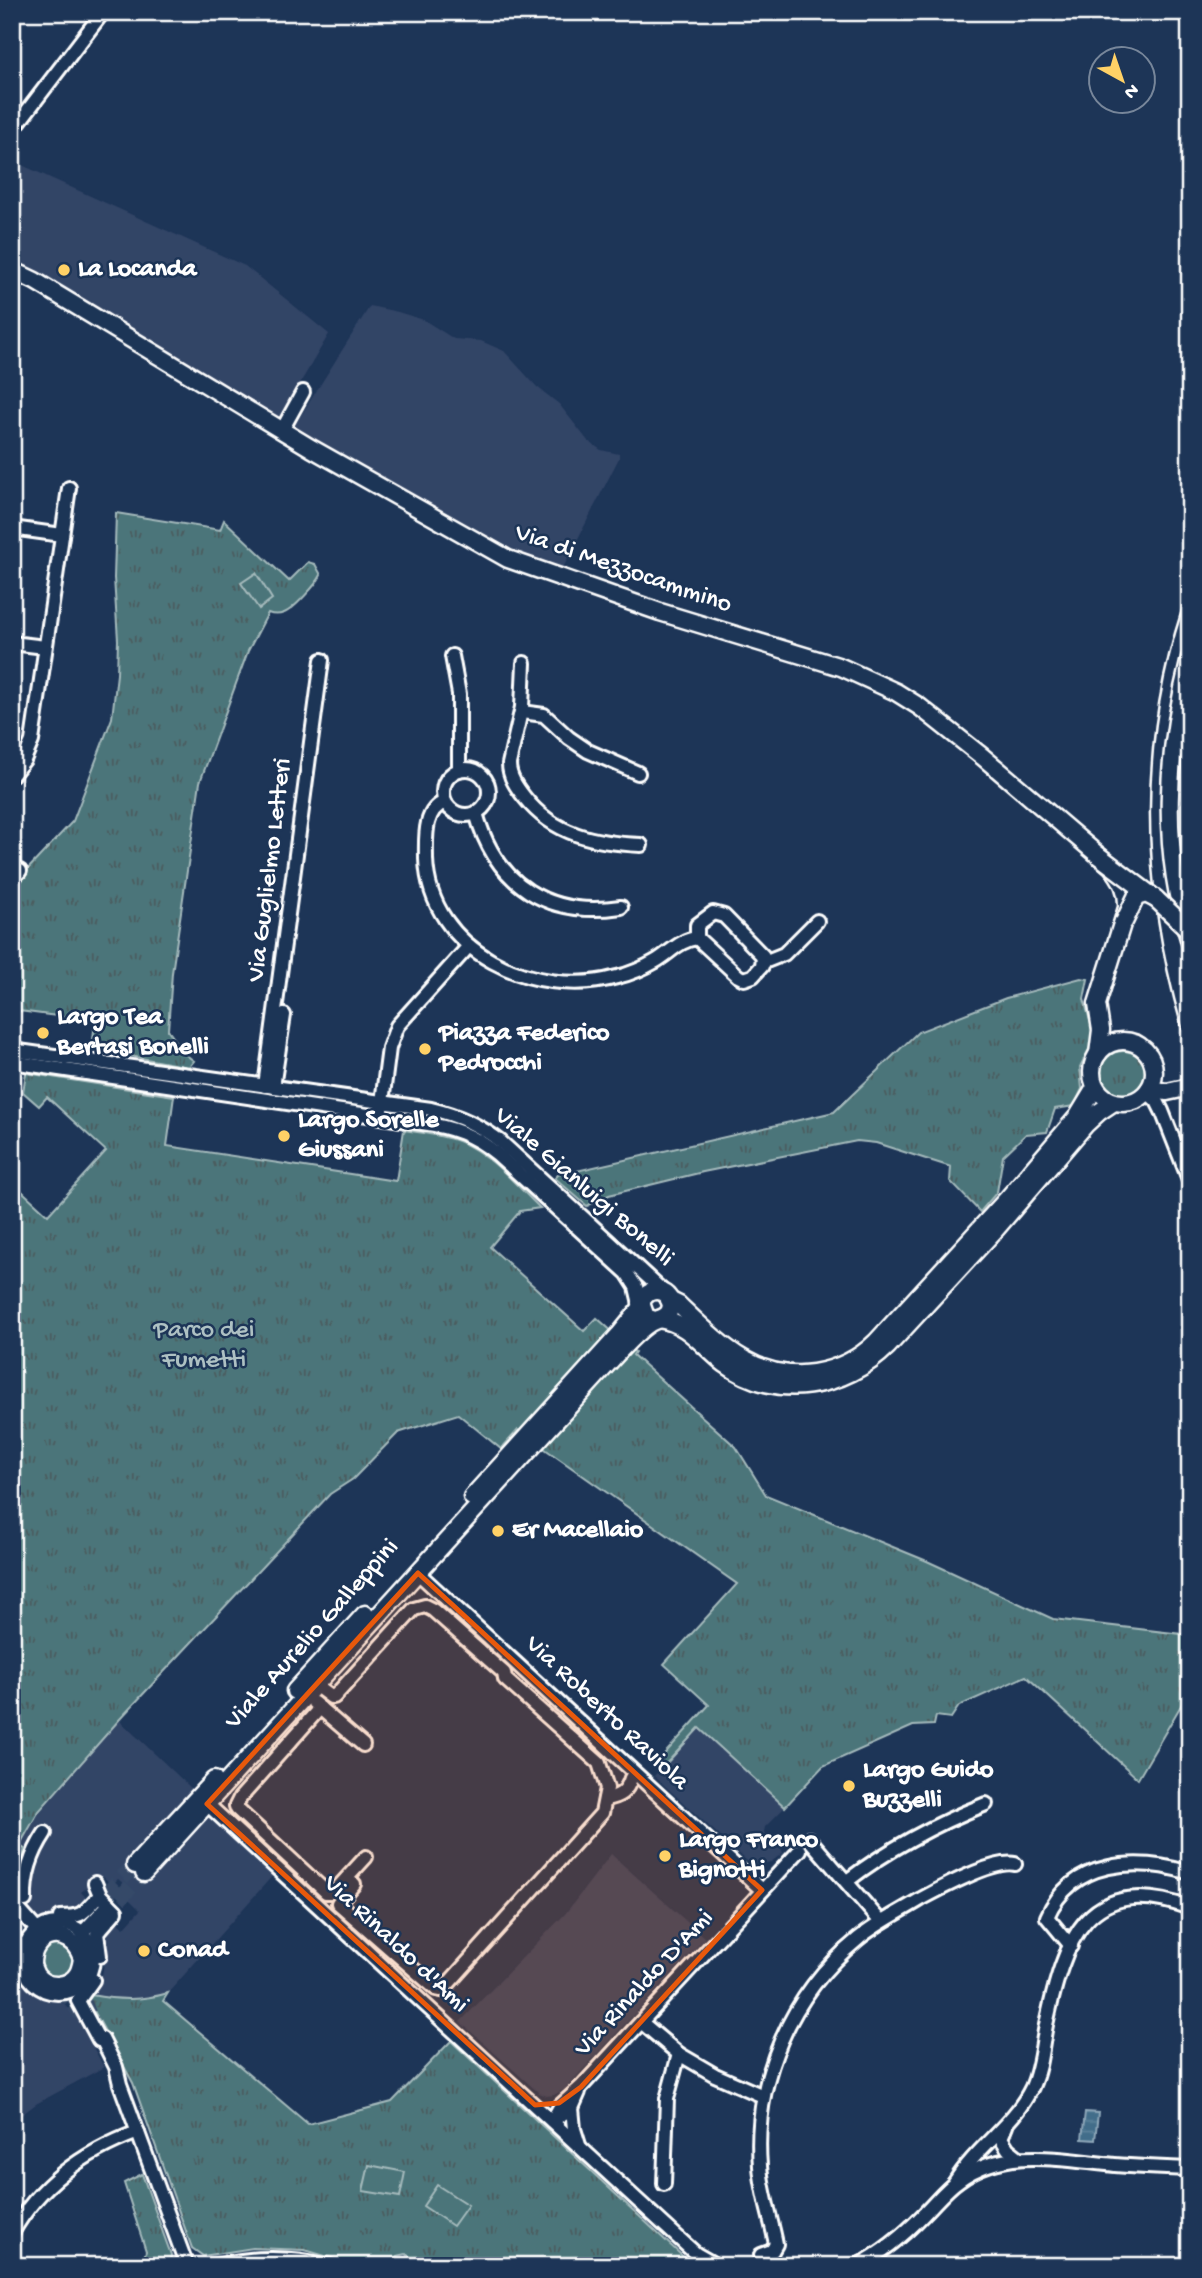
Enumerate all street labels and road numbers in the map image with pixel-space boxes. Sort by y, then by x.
street label: Via di Mezzocammino [510,518,735,622]
street label: Via Guglielmo Letteri [242,756,300,985]
street label: Viale Gianluigi Bonelli [486,1101,679,1275]
street label: Viale Aurelio Galleppini [219,1533,407,1737]
street label: Via Roberto Raviola [517,1629,696,1799]
street label: Via Rinaldo d'Ami [315,1869,475,2021]
street label: Via Rinaldo D'Ami [568,1904,721,2065]

